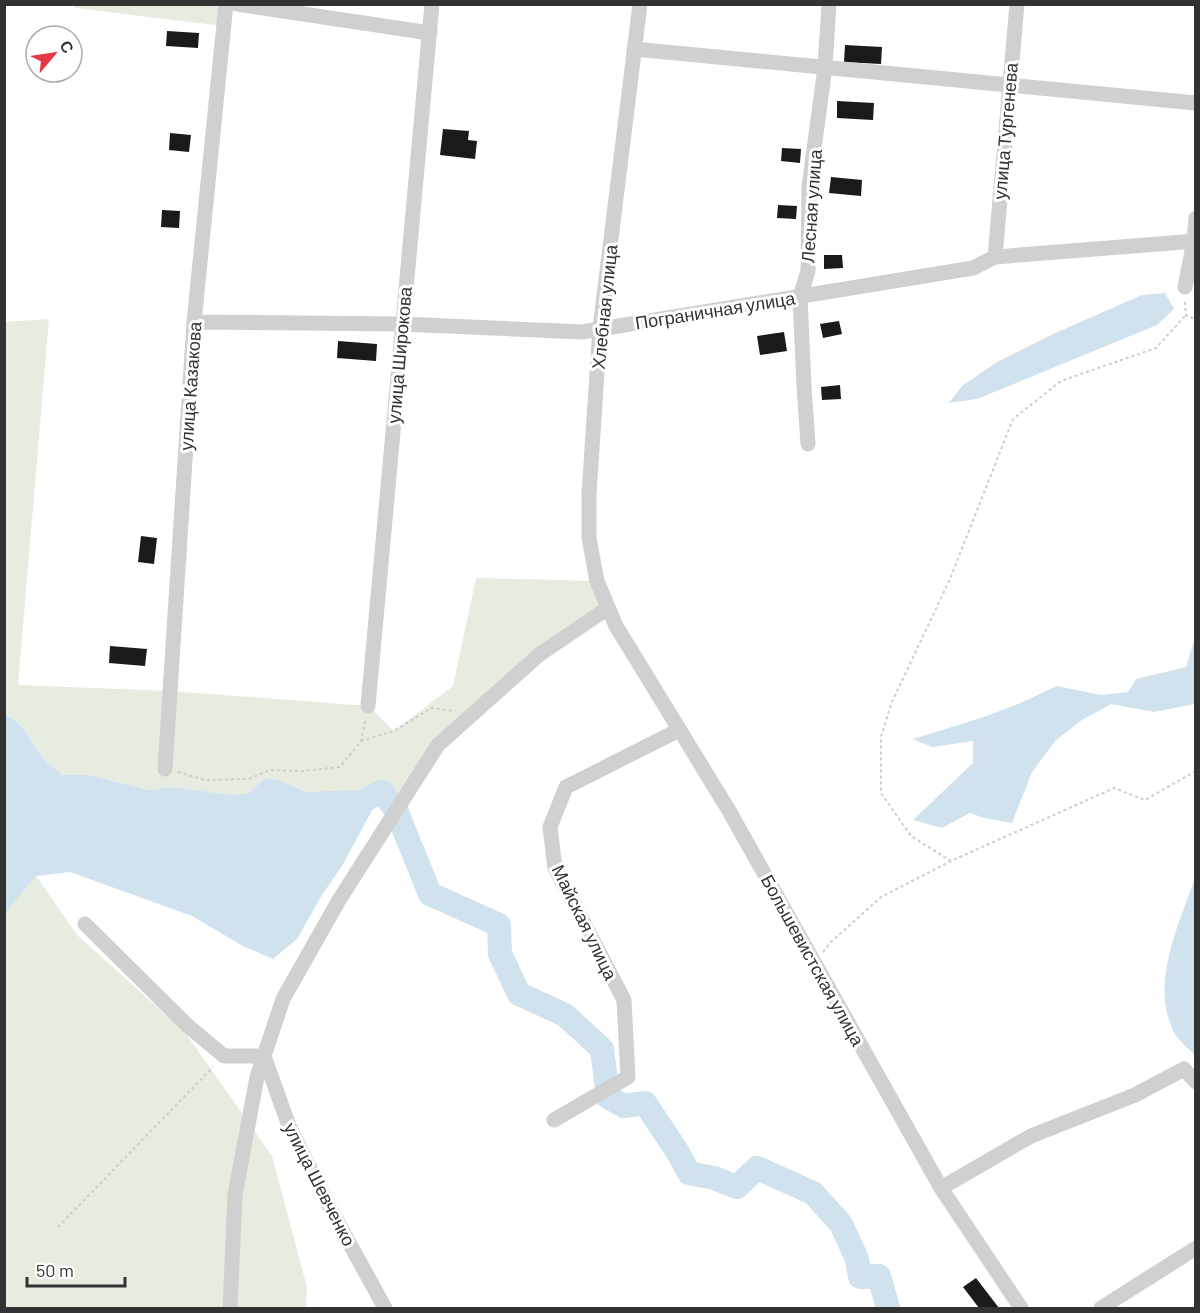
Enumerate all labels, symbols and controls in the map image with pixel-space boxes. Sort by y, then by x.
north arrow [24,24,84,84]
text: С [56,37,79,57]
street label: улица Тургенева [988,61,1022,200]
street label: Лесная улица [796,148,826,263]
street label: Хлебная улица [587,243,622,371]
street label: улица Широкова [382,285,416,424]
street label: Пограничная улица [633,286,798,334]
street label: улица Казакова [175,320,206,451]
street label: Майская улица [548,861,623,984]
street label: Большевистская улица [757,870,870,1050]
street label: улица Шевченко [279,1119,361,1249]
scale bar [27,1250,124,1288]
text: 50 m [36,1259,74,1281]

